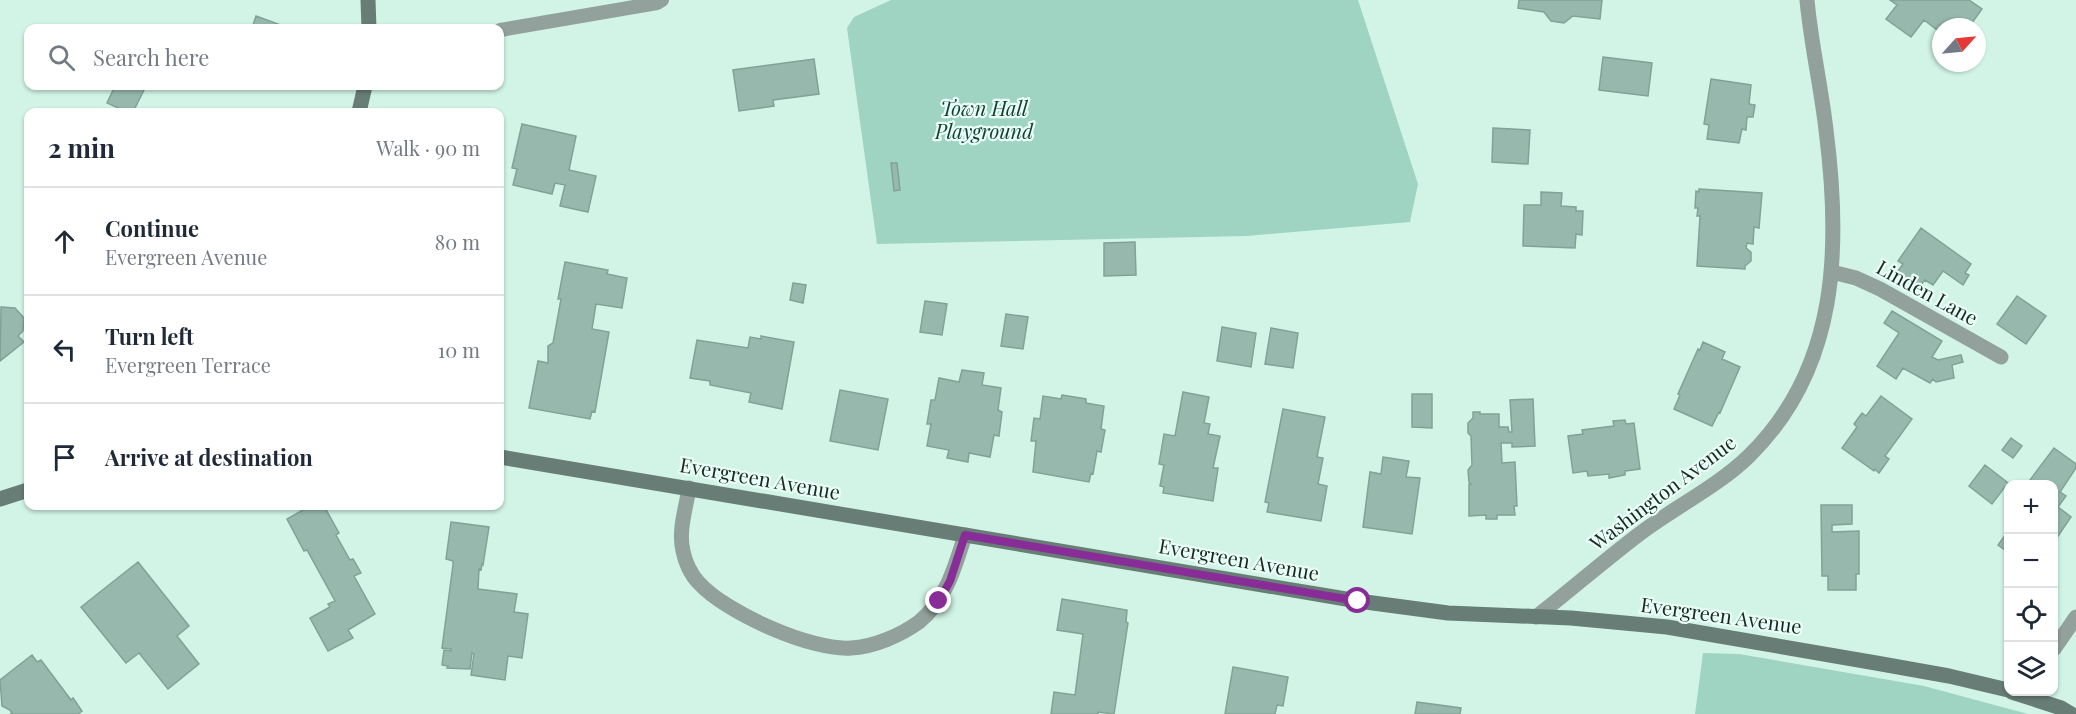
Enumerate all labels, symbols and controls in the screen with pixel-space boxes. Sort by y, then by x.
north arrow [1932,18,1986,72]
search box [24,24,504,90]
icon: search [45,41,78,74]
text: Search here [93,42,209,72]
park label: Town Hall Playground [934,94,1034,144]
text: 2 min [48,130,115,165]
text: Walk · 90 m [376,134,480,161]
text: Continue [105,213,199,243]
icon: ahead [48,225,81,258]
text: 80 m [435,228,480,255]
text: Evergreen Avenue [105,243,267,270]
street label: Linden Lane [1872,253,1983,331]
text: Turn left [105,321,194,351]
icon: left [48,333,81,366]
text: 10 m [438,336,480,363]
text: Evergreen Terrace [105,351,271,378]
street label: Washington Avenue [1583,428,1741,556]
icon: arrive [48,441,81,474]
text: Arrive at destination [105,442,313,472]
street label: Evergreen Avenue [678,450,843,505]
map controls [2004,480,2058,696]
button: + [2004,480,2058,534]
street label: Evergreen Avenue [1157,531,1322,586]
button: − [2004,534,2058,588]
route end [925,587,951,613]
route start [1344,587,1370,613]
button: locate [2004,588,2058,642]
street label: Evergreen Avenue [1639,590,1803,639]
button: layers [2004,642,2058,696]

